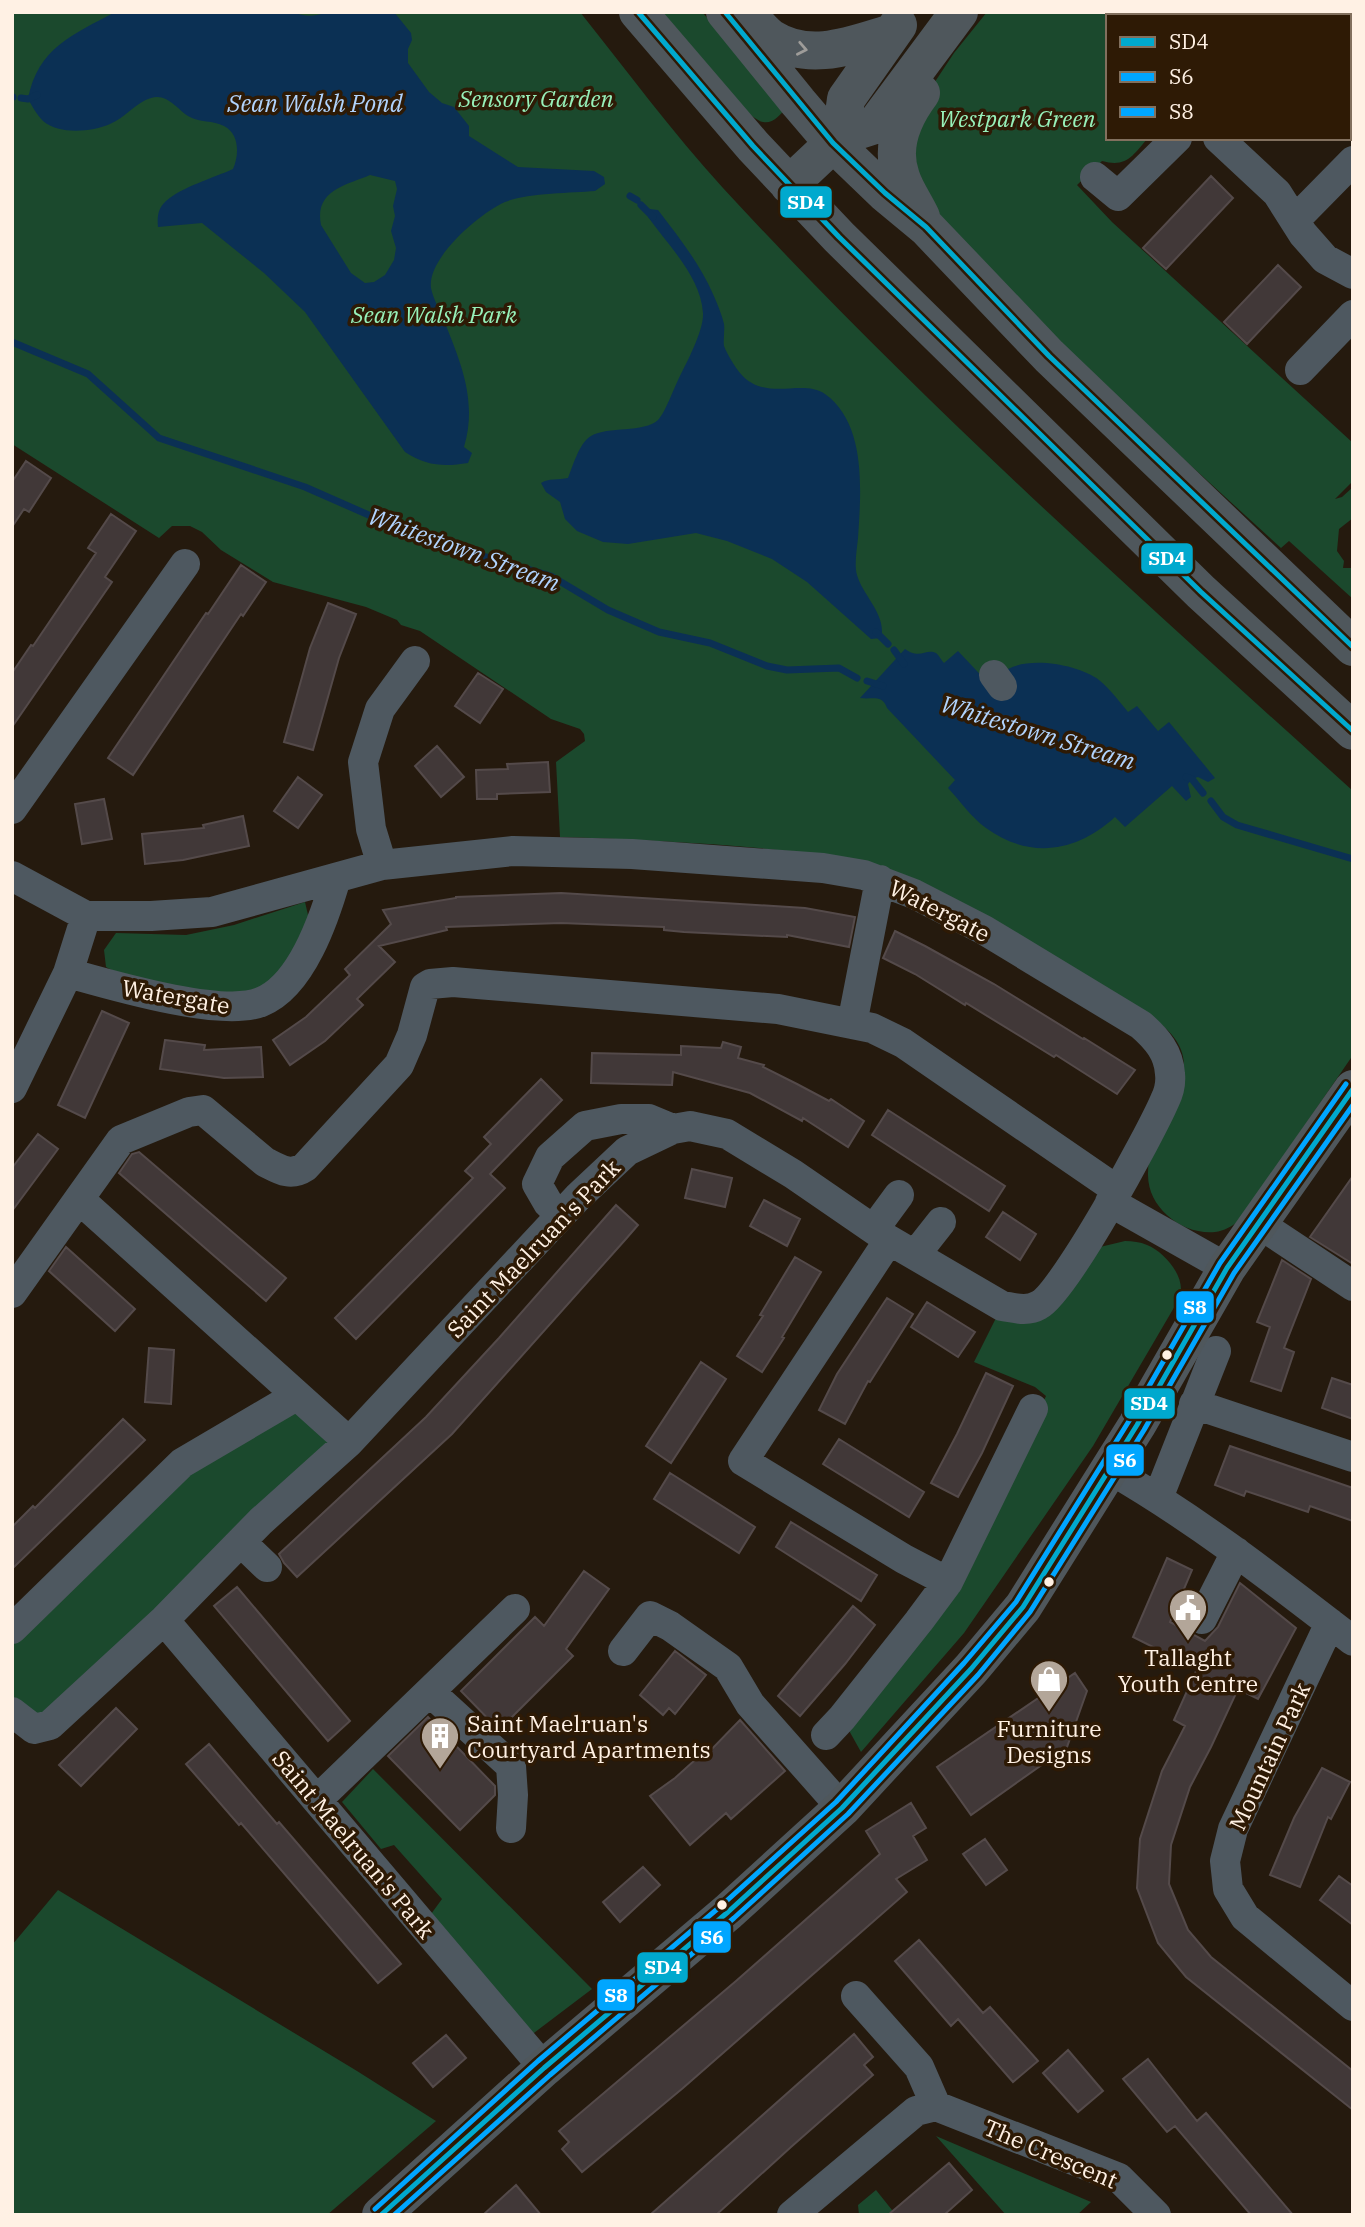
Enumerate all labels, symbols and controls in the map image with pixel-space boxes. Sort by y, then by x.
legend [1106,14,1351,140]
text: SD4 [1169,27,1209,55]
one-way arrow [796,41,808,56]
text: S6 [1169,62,1194,90]
park label: Sensory Garden [457,83,614,113]
water label: Sean Walsh Pond [226,87,404,119]
text: S8 [1169,97,1194,125]
park label: Westpark Green [938,103,1096,133]
line badge: SD4 [779,185,833,219]
text: SD4 [787,190,825,214]
park label: Sean Walsh Park [350,299,518,329]
water label: Whitestown Stream [364,499,564,599]
line badge: SD4 [1140,542,1194,575]
text: SD4 [1148,546,1186,570]
water label: Whitestown Stream [937,687,1139,777]
street label: Watergate [885,872,995,948]
street label: Watergate [120,972,232,1020]
street label: Saint Maelruan's Park [440,1152,626,1344]
line badge: S8 [1175,1290,1215,1324]
text: S8 [1183,1295,1207,1319]
unlabelled marker [1160,1348,1174,1362]
line badge: SD4 [1123,1387,1176,1420]
text: SD4 [1130,1391,1168,1415]
line badge: S6 [1105,1443,1145,1477]
text: S6 [1113,1448,1137,1472]
unlabelled marker [1042,1575,1056,1589]
public building icon: Tallaght Youth Centre [1167,1587,1209,1642]
place label: Tallaght Youth Centre [1118,1642,1258,1698]
shop icon: Furniture Designs [1028,1658,1070,1713]
street label: Mountain Park [1222,1677,1317,1835]
place label: Saint Maelruan's Courtyard Apartments [467,1708,711,1764]
place label: Furniture Designs [996,1713,1102,1769]
building icon: Saint Maelruan's Courtyard Apartments [419,1715,461,1770]
street label: Saint Maelruan's Park [266,1744,442,1945]
unlabelled marker [715,1898,729,1912]
line badge: S6 [692,1920,732,1954]
text: S6 [700,1925,724,1949]
line badge: SD4 [636,1951,689,1984]
text: SD4 [644,1955,682,1979]
line badge: S8 [596,1978,636,2012]
text: S8 [604,1983,628,2007]
street label: The Crescent [980,2111,1122,2195]

